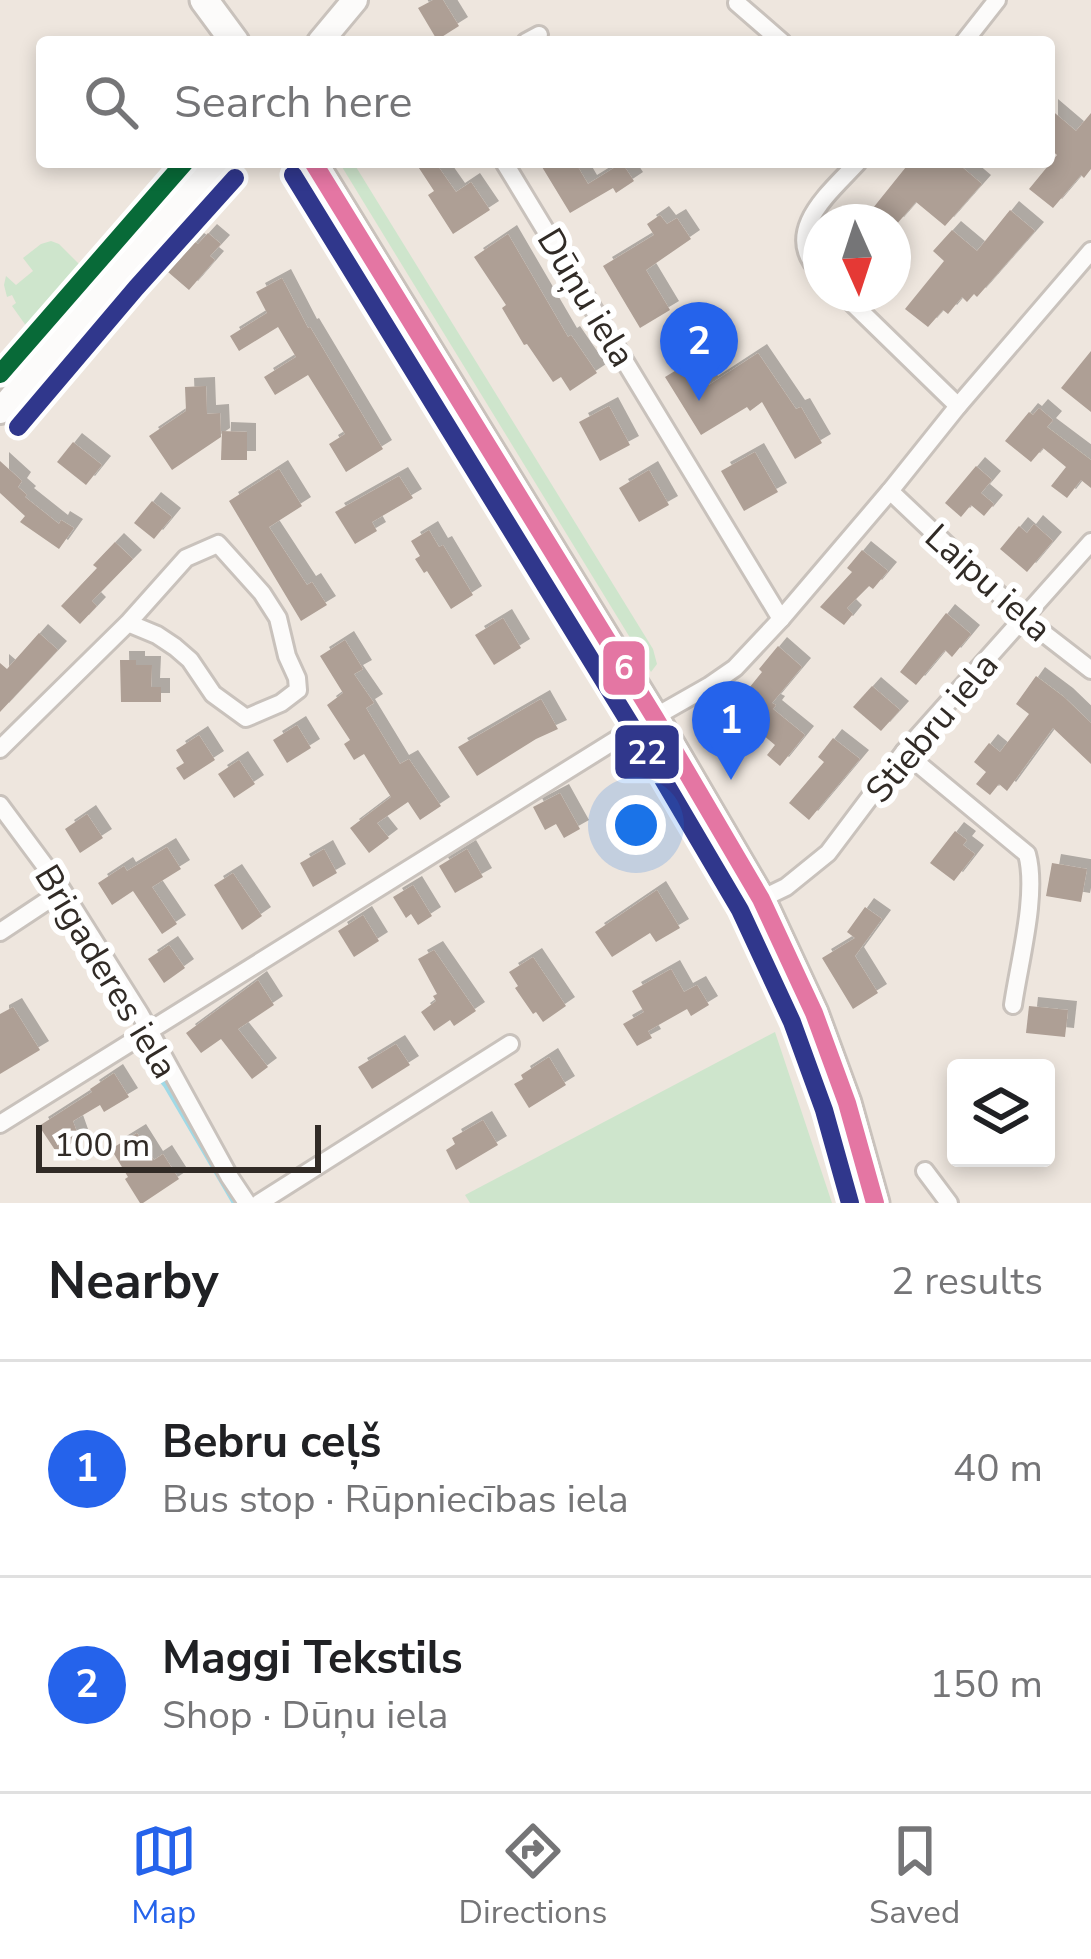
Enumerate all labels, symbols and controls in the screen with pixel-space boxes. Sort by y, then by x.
search box [36,36,1055,168]
icon: search [78,69,144,135]
text: Search here [174,72,413,133]
north arrow [803,204,911,312]
street label: Dūņu iela [525,219,646,376]
pin: 2 [660,302,738,401]
street label: Laipu iela [914,513,1062,653]
line badge: 6 [601,639,647,697]
street label: Stiebru iela [855,642,1010,814]
text: 6 [614,646,634,691]
pin: 1 [692,681,770,780]
line badge: 22 [613,723,681,781]
text: 22 [627,731,667,776]
your location [606,795,666,855]
street label: Brigaderes iela [23,856,189,1088]
map controls [947,1059,1055,1167]
button: layers [947,1059,1055,1167]
scale bar [36,1119,321,1172]
text: 100 m [54,1123,150,1168]
text: Nearby [48,1246,219,1316]
text: 2 results [891,1255,1043,1308]
text: Bebru ceļš [162,1412,381,1473]
text: 1 [75,1442,99,1495]
text: 40 m [953,1442,1043,1495]
text: Bus stop · Rūpniecības iela [162,1473,629,1526]
text: Maggi Tekstils [162,1628,463,1689]
text: 2 [75,1658,99,1711]
text: 150 m [929,1658,1043,1711]
text: Shop · Dūņu iela [162,1689,448,1742]
tab: Map [131,1818,197,1935]
tab: Directions [459,1818,607,1935]
tab: Saved [869,1818,960,1935]

